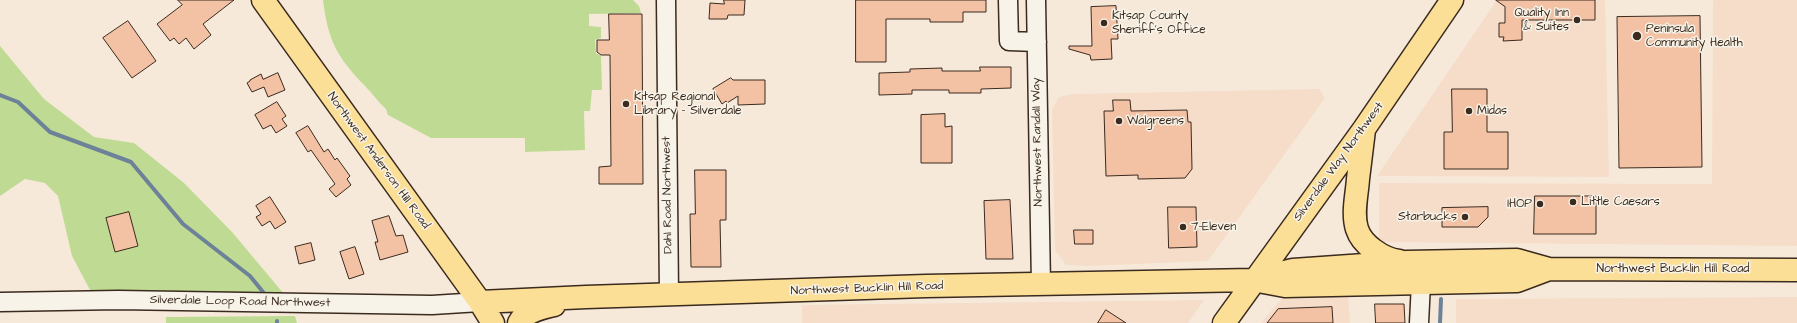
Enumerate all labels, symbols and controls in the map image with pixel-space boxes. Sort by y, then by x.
place label: Quality Inn & Suites [1514,6,1569,34]
place label: Kitsap County Sheriff's Office [1112,9,1206,37]
marker: Quality Inn & Suites [1572,15,1582,25]
marker: Kitsap County Sheriff's Office [1099,18,1109,28]
place label: Peninsula Community Health [1646,22,1743,50]
marker: Peninsula Community Health [1631,30,1643,42]
street label: Northwest Randall Way [1030,77,1046,207]
street label: Northwest Anderson Hill Road [324,90,432,232]
place label: Kitsap Regional Library - Silverdale [634,90,742,118]
marker: Kitsap Regional Library - Silverdale [621,99,631,109]
street label: Silverdale Way Northwest [1291,100,1387,224]
place label: Midas [1477,104,1507,118]
marker: Midas [1464,106,1474,116]
place label: Walgreens [1127,114,1184,128]
marker: Walgreens [1114,116,1124,126]
street label: Dahl Road Northwest [660,136,676,254]
place label: Little Caesars [1581,195,1660,209]
place label: IHOP [1507,197,1532,211]
marker: Little Caesars [1568,197,1578,207]
marker: IHOP [1535,199,1545,209]
place label: Starbucks [1398,210,1457,224]
marker: Starbucks [1460,212,1470,222]
place label: 7-Eleven [1191,220,1236,234]
marker: 7-Eleven [1178,222,1188,232]
street label: Northwest Bucklin Hill Road [1597,262,1749,276]
street label: Northwest Bucklin Hill Road [790,279,944,299]
street label: Silverdale Loop Road Northwest [150,293,330,311]

